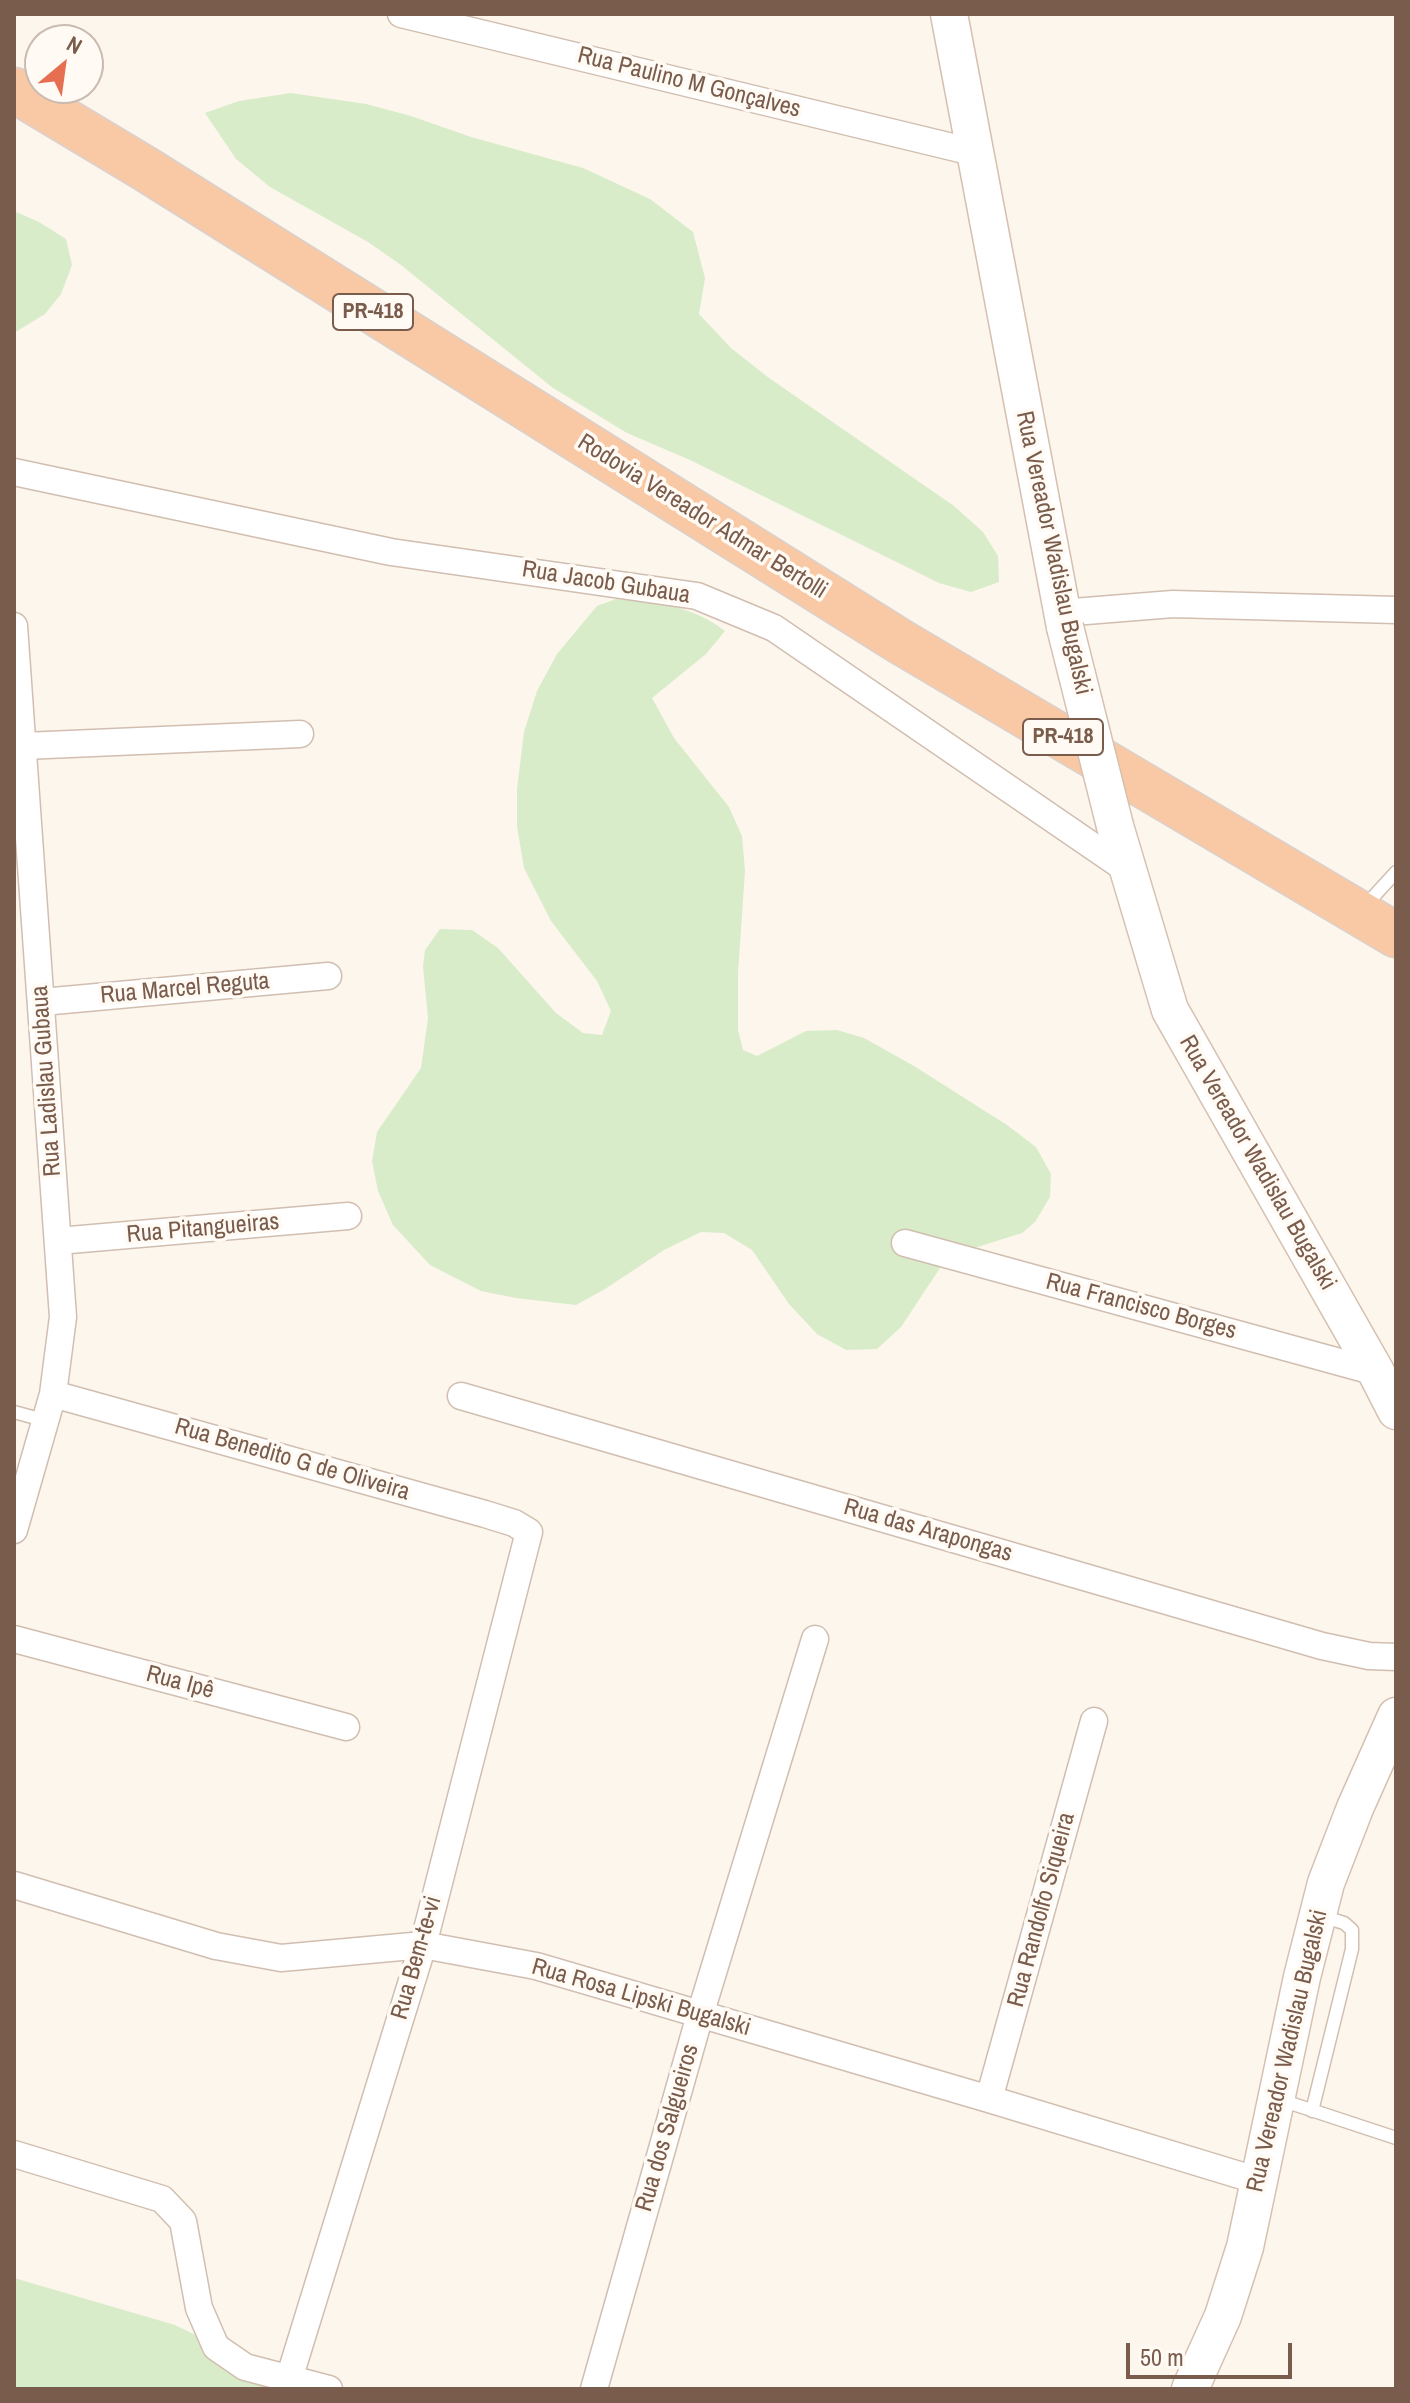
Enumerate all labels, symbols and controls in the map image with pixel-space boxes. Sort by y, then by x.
north arrow [24,24,104,104]
text: N [62,28,88,61]
street label: Rua Paulino M Gonçalves [575,41,803,125]
road number: PR-418 [333,294,413,330]
street label: Rua Vereador Wadislau Bugalski [1009,409,1097,697]
street label: Rodovia Vereador Admar Bertolli [572,428,832,606]
street label: Rua Jacob Gubaua [520,556,692,610]
road number: PR-418 [1023,719,1103,755]
street label: Rua Marcel Reguta [99,967,271,1011]
street label: Rua Ladislau Gubaua [26,984,68,1178]
street label: Rua Vereador Wadislau Bugalski [1172,1031,1342,1295]
street label: Rua Pitangueiras [125,1208,281,1250]
street label: Rua Francisco Borges [1043,1268,1239,1346]
street label: Rua Benedito G de Oliveira [171,1413,413,1507]
street label: Rua das Arapongas [840,1493,1016,1569]
street label: Rua Ipê [143,1660,217,1706]
street label: Rua Randolfo Siqueira [1002,1810,1082,2010]
street label: Rua Bem-te-vi [386,1893,448,2023]
street label: Rua Vereador Wadislau Bugalski [1241,1907,1335,2195]
street label: Rua Rosa Lipski Bugalski [528,1953,754,2043]
street label: Rua dos Salgueiros [630,2041,706,2215]
scale bar [1130,2327,1296,2377]
text: 50 m [1140,2341,1184,2373]

